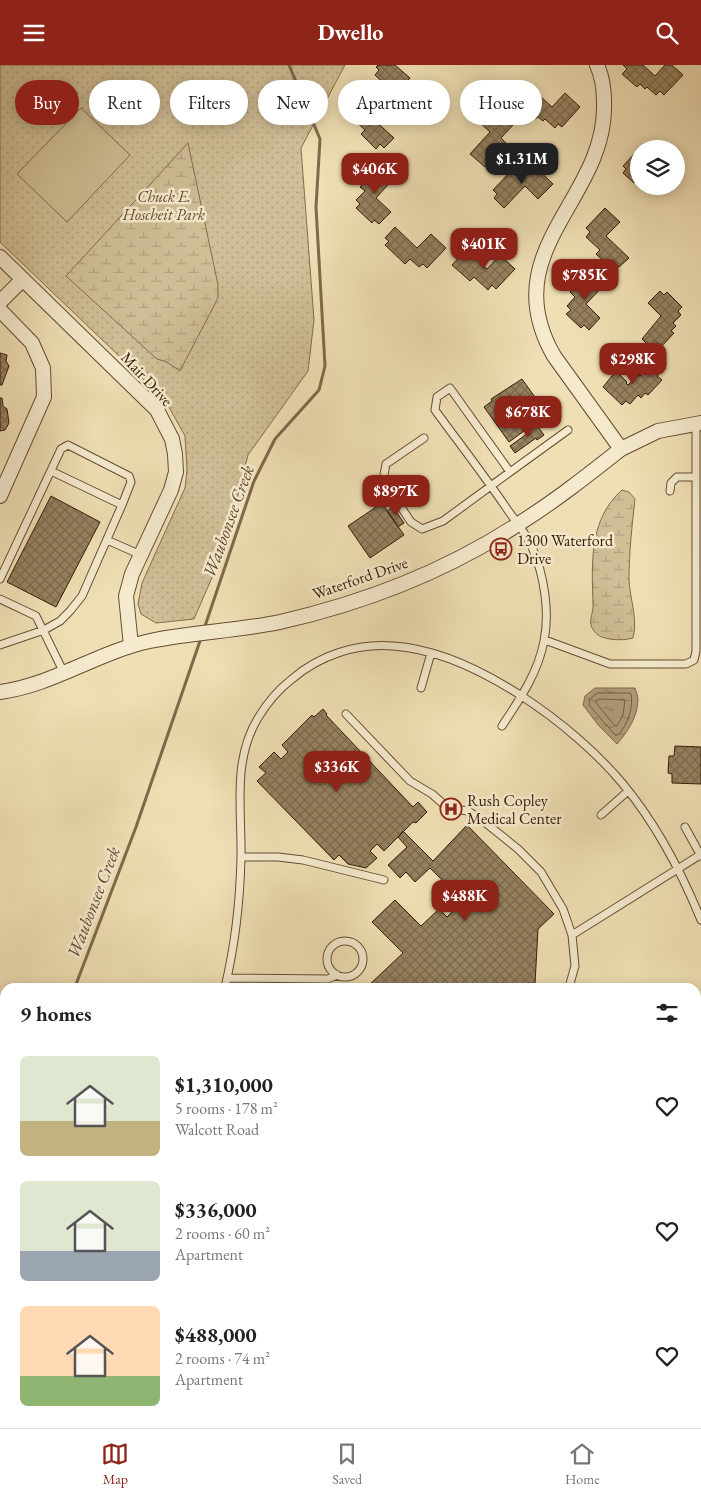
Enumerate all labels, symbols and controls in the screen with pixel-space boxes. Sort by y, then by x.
text: Dwello [318,18,383,47]
icon: menu [20,19,48,47]
icon: search [653,19,681,47]
chip: Buy [15,80,79,125]
chip: Rent [89,80,160,125]
chip: Filters [170,80,248,125]
chip: New [258,80,328,125]
chip: Apartment [338,80,450,125]
chip: House [460,80,542,125]
map controls [630,140,685,195]
button: layers [630,140,685,195]
pin: $1.31M [481,143,563,185]
text: $1.31M [496,148,548,169]
pin: $406K [340,153,410,195]
text: $406K [353,158,397,179]
park label: Chuck E. Hoscheit Park [122,186,206,225]
pin: $401K [449,227,519,270]
text: $401K [462,233,506,254]
pin: $785K [550,259,620,301]
text: $785K [563,264,607,285]
pin: $298K [598,343,668,385]
street label: Mair Drive [116,347,178,411]
text: $298K [611,348,655,369]
pin: $678K [493,395,563,438]
text: $678K [506,401,550,422]
water label: Waubonsee Creek [197,462,259,580]
pin: $897K [361,475,431,517]
text: $897K [374,480,418,501]
place label: 1300 Waterford Drive [517,530,614,569]
bus stop icon: 1300 Waterford Drive [489,537,513,561]
street label: Waterford Drive [310,552,410,604]
pin: $336K [302,751,372,793]
text: $336K [315,756,359,777]
place label: Rush Copley Medical Center [467,790,562,829]
hospital icon: Rush Copley Medical Center [439,797,463,821]
water label: Waubonsee Creek [61,843,125,961]
pin: $488K [430,879,500,922]
text: $488K [443,885,487,906]
icon: filters [653,999,681,1027]
text: 9 homes [20,1000,92,1027]
text: $1,310,000 [175,1071,273,1098]
icon: home [60,1076,120,1136]
icon: heart [653,1092,681,1120]
text: 5 rooms · 178 m² [175,1098,278,1119]
text: Walcott Road [175,1119,259,1140]
text: $336,000 [175,1196,257,1223]
icon: home [60,1201,120,1261]
icon: heart [653,1217,681,1245]
text: 2 rooms · 60 m² [175,1223,270,1244]
text: Apartment [175,1244,243,1265]
text: $488,000 [175,1321,257,1348]
icon: home [60,1326,120,1386]
icon: heart [653,1342,681,1370]
text: 2 rooms · 74 m² [175,1348,270,1369]
text: Apartment [175,1369,243,1390]
tab: Map [101,1440,129,1488]
tab: Saved [332,1440,362,1488]
tab: Home [565,1440,600,1488]

